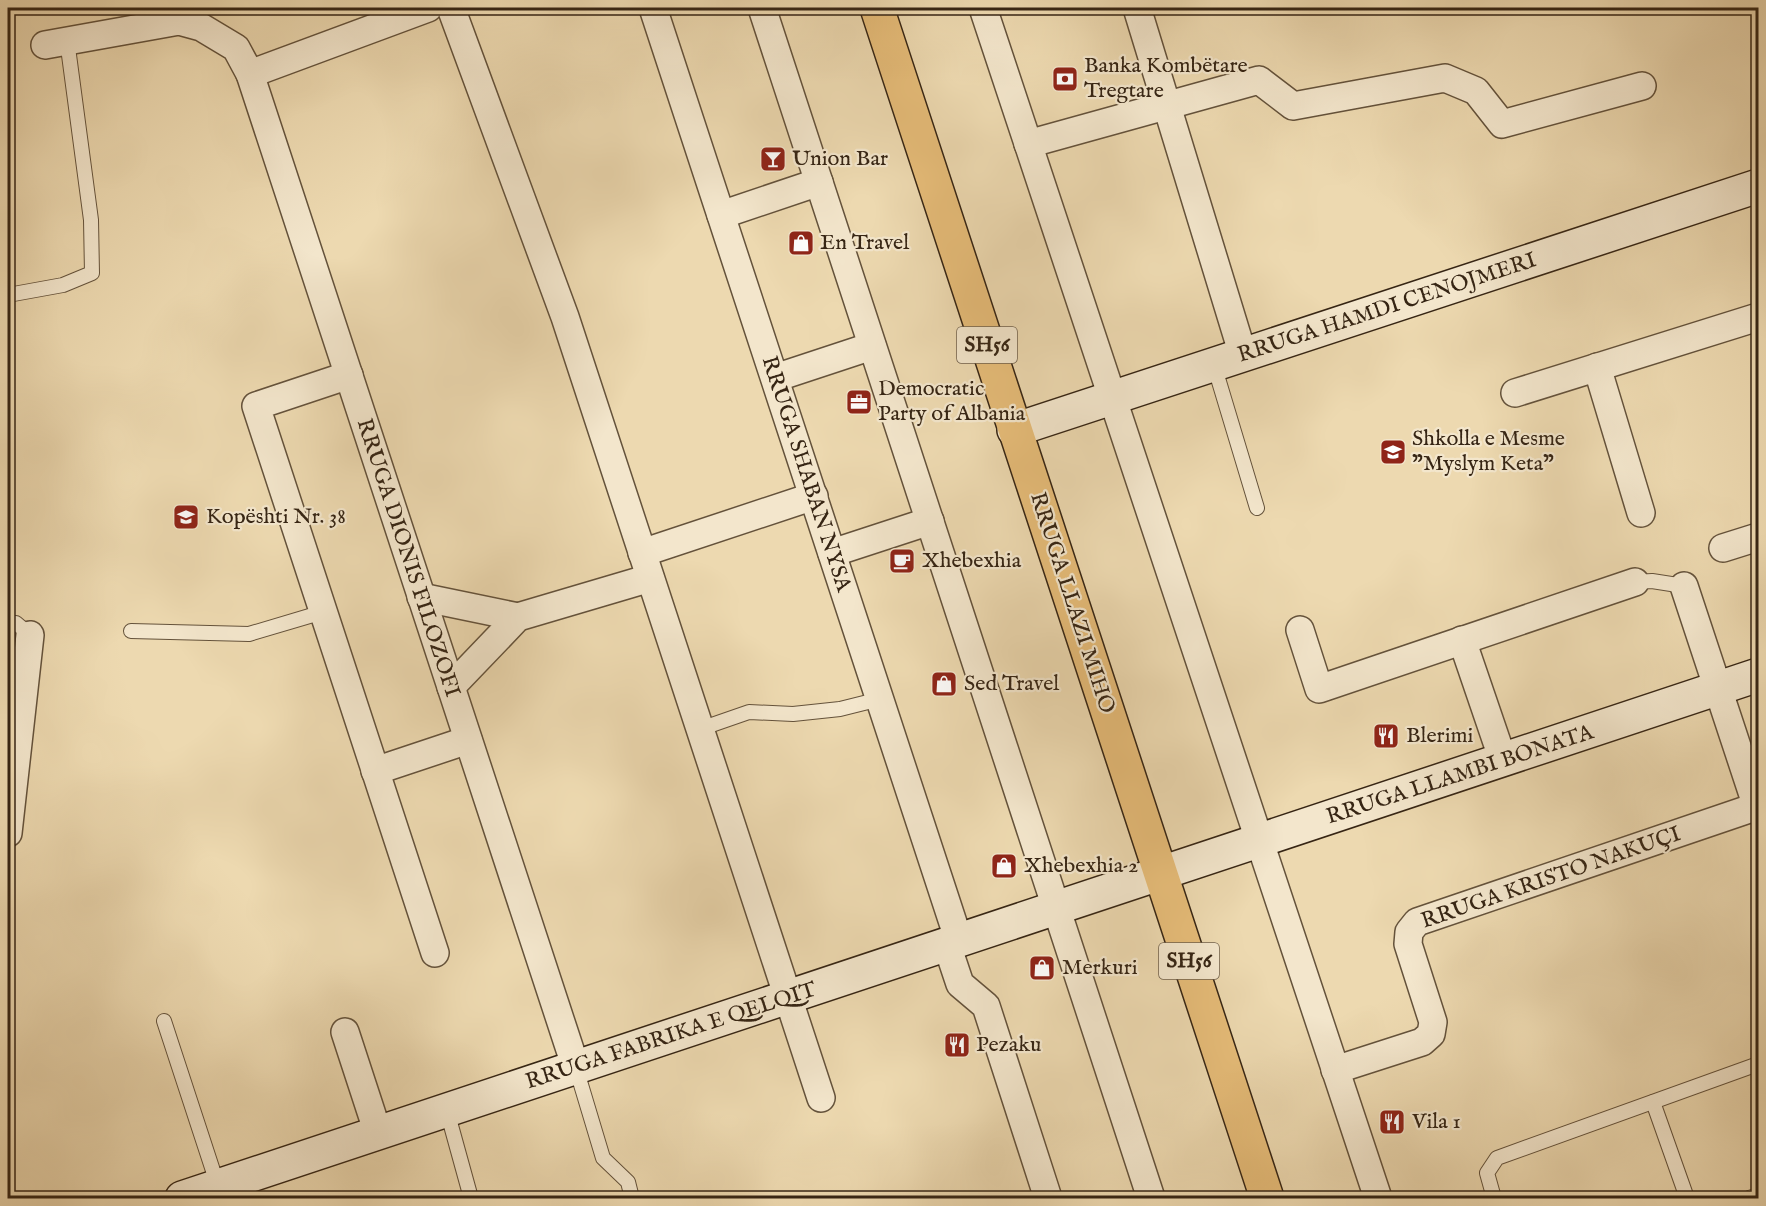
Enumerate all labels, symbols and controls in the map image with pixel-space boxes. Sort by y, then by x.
place label: Banka Kombëtare Tregtare [1084,52,1248,105]
bank icon: Banka Kombëtare Tregtare [1050,64,1080,94]
bar icon: Union Bar [758,144,788,174]
place label: Union Bar [792,145,888,173]
shop icon: En Travel [786,228,816,258]
place label: En Travel [820,229,909,257]
street label: RRUGA HAMDI CENOJMERI [1234,246,1540,370]
road number: SH56 [957,327,1017,363]
street label: RRUGA SHABAN NYSA [755,353,858,597]
place label: Democratic Party of Albania [878,375,1026,428]
office icon: Democratic Party of Albania [844,387,874,417]
street label: RRUGA DIONIS FILOZOFI [350,415,466,701]
place label: Shkolla e Mesme "Myslym Keta" [1412,425,1565,478]
school or university icon: Shkolla e Mesme "Myslym Keta" [1378,437,1408,467]
street label: RRUGA LLAZI MIHO [1023,489,1121,717]
school or university icon: Kopështi Nr. 38 [171,502,201,532]
place label: Kopështi Nr. 38 [206,503,346,531]
cafe icon: Xhebexhia [887,546,917,576]
place label: Xhebexhia [922,547,1022,575]
shop icon: Sed Travel [929,669,959,699]
place label: Sed Travel [964,670,1059,698]
street label: RRUGA LLAMBI BONATA [1323,718,1598,831]
restaurant icon: Blerimi [1371,721,1401,751]
place label: Blerimi [1406,722,1474,750]
street label: RRUGA KRISTO NAKUÇI [1417,820,1685,936]
shop icon: Xhebexhia 2 [989,851,1019,881]
place label: Xhebexhia 2 [1024,852,1138,880]
road number: SH56 [1159,943,1219,979]
shop icon: Merkuri [1027,953,1057,983]
place label: Merkuri [1062,954,1138,982]
street label: RRUGA FABRIKA E QELQIT [522,976,820,1096]
restaurant icon: Pezaku [942,1030,972,1060]
place label: Pezaku [976,1031,1041,1059]
restaurant icon: Vila 1 [1377,1107,1407,1137]
place label: Vila 1 [1411,1108,1461,1136]

